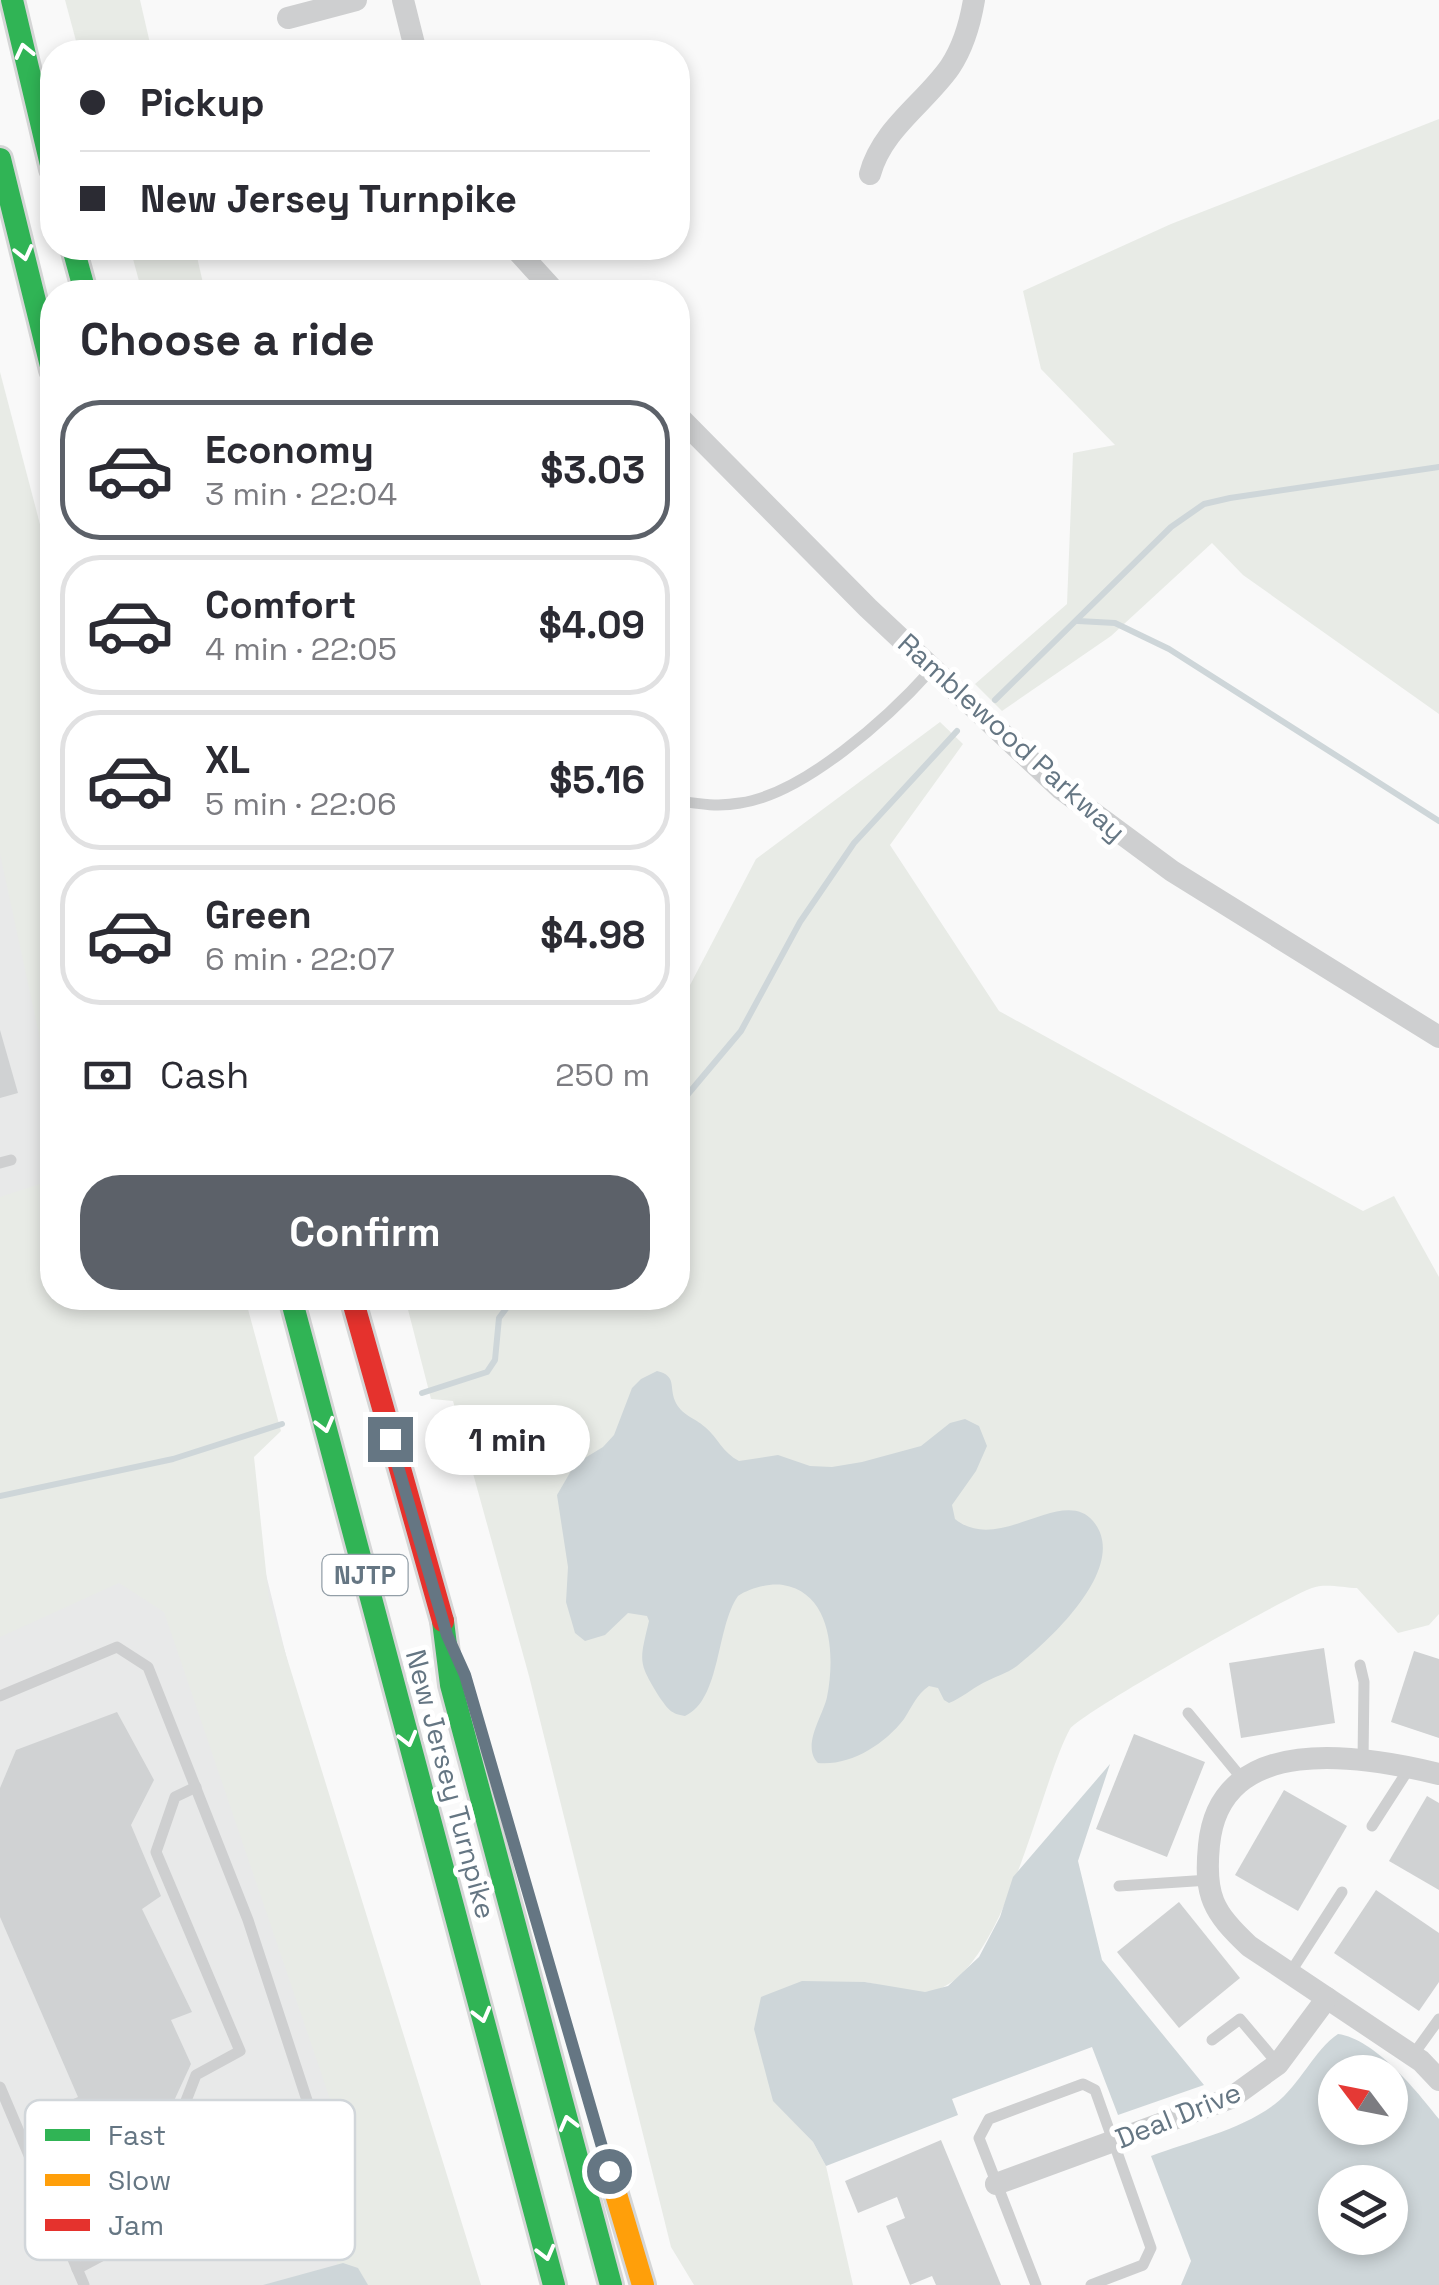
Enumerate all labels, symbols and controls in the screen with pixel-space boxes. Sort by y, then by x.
one-way arrow [15,43,36,60]
text: Pickup [140,79,264,127]
text: New Jersey Turnpike [140,175,517,223]
one-way arrow [12,244,33,261]
text: Choose a ride [80,311,375,368]
icon: car [85,425,175,515]
text: Economy [205,426,374,474]
text: $3.03 [540,446,645,494]
text: 3 min · 22:04 [205,474,397,514]
icon: car [85,580,175,670]
text: Comfort [205,581,356,629]
text: $4.09 [539,601,645,649]
street label: Ramblewood Parkway [891,625,1133,849]
text: 4 min · 22:05 [205,629,397,669]
icon: car [85,735,175,825]
text: XL [205,736,250,784]
text: $5.16 [549,756,645,804]
text: 5 min · 22:06 [205,784,397,824]
icon: car [85,890,175,980]
text: Green [205,891,312,939]
text: $4.98 [540,911,645,959]
text: 6 min · 22:07 [205,939,395,979]
icon: cash [80,1048,135,1103]
text: Cash [160,1051,249,1099]
text: 250 m [555,1055,650,1095]
button: Confirm [80,1175,650,1290]
callout: 1 min [425,1404,590,1474]
one-way arrow [314,1416,335,1433]
route end [368,1417,413,1462]
text: 1 min [468,1420,547,1460]
road number: NJTP [322,1555,408,1595]
street label: New Jersey Turnpike [398,1645,504,1923]
one-way arrow [397,1730,418,1747]
one-way arrow [470,2006,491,2023]
north arrow [1318,2055,1408,2145]
map controls [1318,2055,1408,2255]
street label: Deal Drive [1110,2074,1246,2156]
legend [25,2100,355,2260]
one-way arrow [558,2115,579,2132]
text: Fast [108,2117,166,2153]
route start [587,2149,632,2194]
text: Slow [108,2162,171,2198]
button: layers [1318,2165,1408,2255]
text: Jam [108,2207,164,2243]
one-way arrow [534,2244,555,2262]

